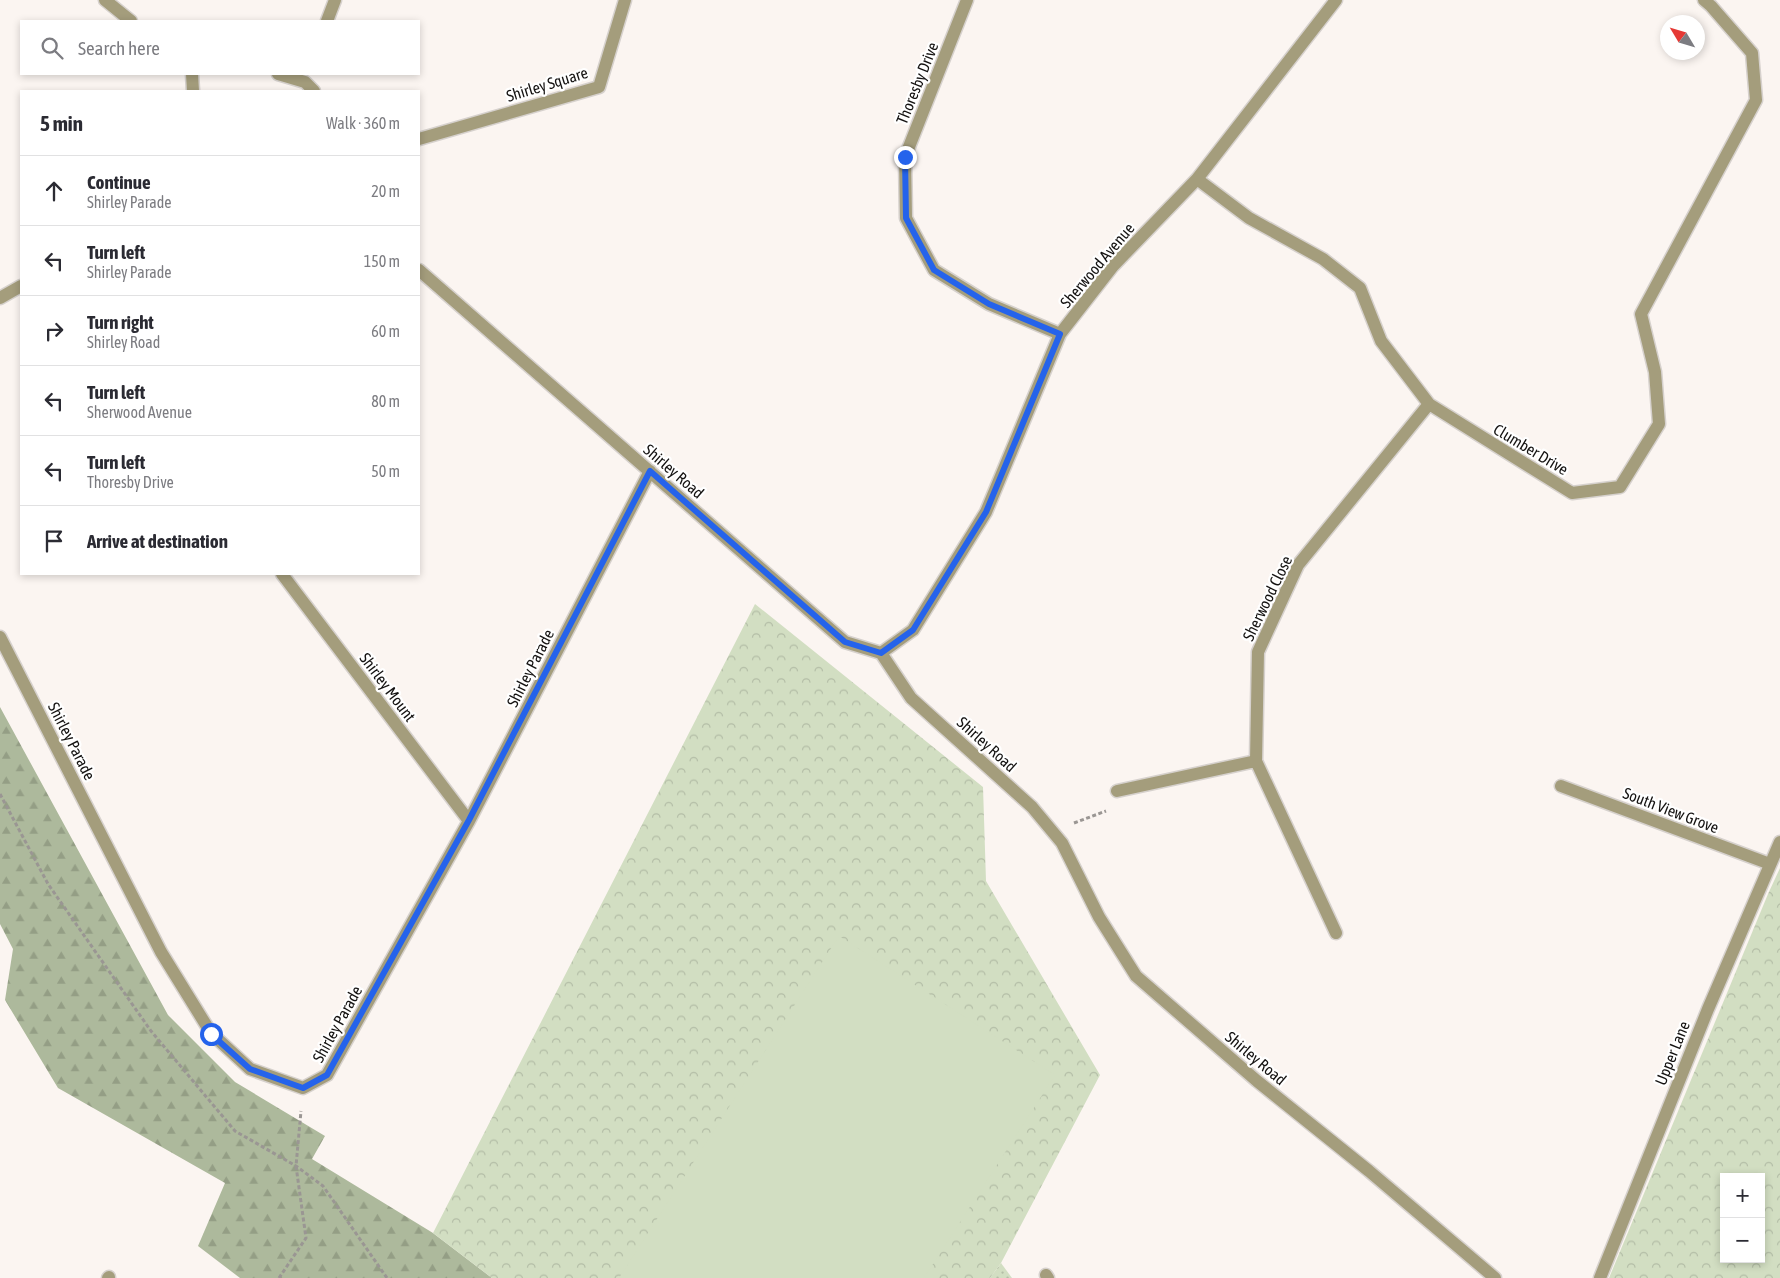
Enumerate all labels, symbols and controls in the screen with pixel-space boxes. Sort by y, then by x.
north arrow [1660,15,1705,60]
search box [20,20,420,75]
icon: search [38,34,66,62]
text: Search here [78,37,160,59]
street label: Thoresby Drive [892,39,943,127]
street label: Shirley Square [504,63,590,106]
text: 5 min [40,111,83,135]
text: Walk · 360 m [326,114,400,132]
route end [894,146,917,169]
text: Continue [87,171,151,193]
icon: ahead [40,177,68,205]
text: 20 m [371,182,400,200]
text: Shirley Parade [87,193,172,211]
street label: Sherwood Avenue [1056,219,1138,311]
text: Turn left [87,241,145,263]
icon: left [40,247,68,275]
text: 150 m [364,252,400,270]
text: Shirley Parade [87,263,172,281]
text: Turn right [87,311,154,333]
icon: right [40,317,68,345]
text: 60 m [371,322,400,340]
text: Shirley Road [87,333,160,351]
text: Turn left [87,381,145,403]
icon: left [40,387,68,415]
text: 80 m [371,392,400,410]
text: Sherwood Avenue [87,403,192,421]
street label: Clumber Drive [1491,420,1571,478]
street label: Shirley Road [640,440,708,503]
text: Turn left [87,451,145,473]
icon: left [40,457,68,485]
text: 50 m [371,462,400,480]
text: Thoresby Drive [87,473,174,491]
icon: arrive [40,527,68,555]
text: Arrive at destination [87,530,228,552]
street label: Sherwood Close [1239,553,1295,643]
street label: Shirley Parade [503,626,558,710]
street label: Shirley Mount [356,649,420,726]
street label: Shirley Parade [44,699,99,783]
street label: Shirley Road [953,713,1020,776]
street label: South View Grove [1621,783,1721,837]
street label: Shirley Parade [309,983,366,1066]
street label: Upper Lane [1651,1018,1694,1088]
route start [200,1023,223,1046]
street label: Shirley Road [1221,1028,1290,1089]
map controls [1720,1173,1765,1263]
button: + [1720,1173,1765,1218]
button: − [1720,1218,1765,1263]

